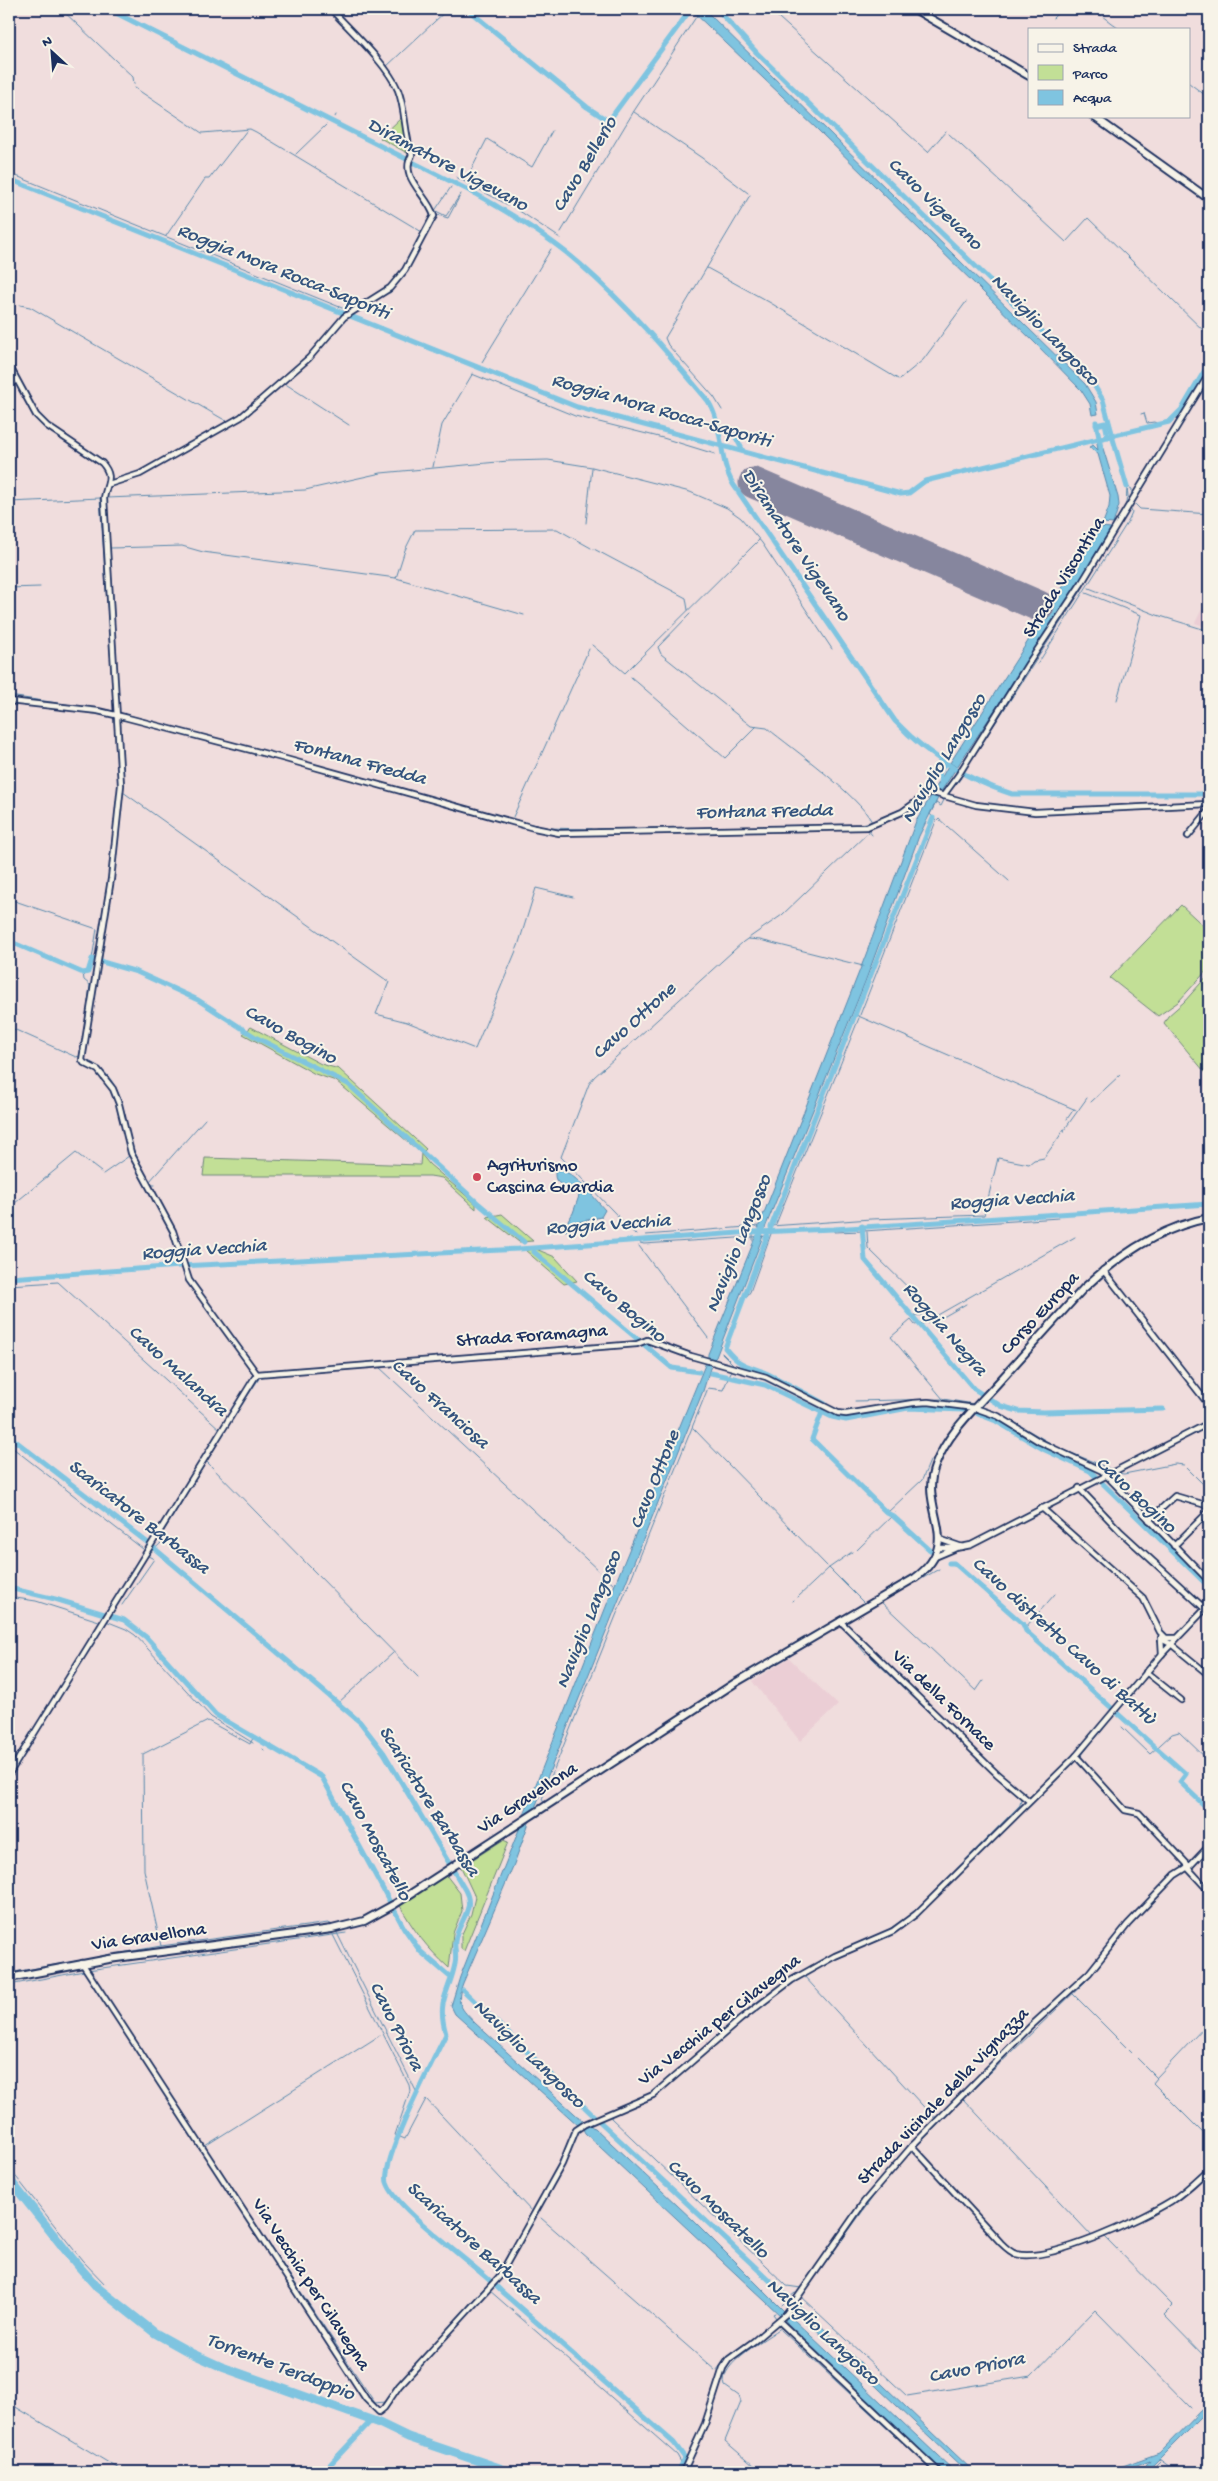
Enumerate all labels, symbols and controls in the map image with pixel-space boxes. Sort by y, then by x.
north arrow [28,28,78,78]
legend [1028,28,1190,118]
text: N [40,33,55,52]
text: Strada [1073,40,1118,58]
text: Parco [1072,66,1108,84]
text: Acqua [1073,90,1112,108]
water label: Cavo Bellerio [548,112,624,217]
water label: Diramatore Vigevano [363,114,533,219]
water label: Cavo Vigevano [882,154,987,257]
water label: Roggia Mora Rocca-Saporiti [173,220,395,327]
water label: Naviglio Langosco [985,270,1104,393]
water label: Roggia Mora Rocca-Saporiti [549,370,776,455]
water label: Diramatore Vigevano [736,466,855,628]
street label: Strada Viscontina [1019,512,1112,643]
water label: Naviglio Langosco [897,689,993,828]
water label: Fontana Fredda [290,734,430,792]
water label: Fontana Fredda [695,800,835,826]
water label: Cavo Ottone [588,978,682,1065]
water label: Cavo Bogino [240,1001,342,1072]
place label: Agriturismo Cascina Guardia [487,1155,615,1200]
water label: Naviglio Langosco [702,1170,779,1316]
marker: Agriturismo Cascina Guardia [471,1171,483,1183]
water label: Roggia Vecchia [949,1185,1077,1217]
water label: Roggia Vecchia [545,1210,673,1242]
water label: Roggia Vecchia [141,1235,269,1267]
water label: Cavo Bogino [577,1265,671,1350]
street label: Corso Europa [997,1267,1086,1360]
water label: Roggia Negra [897,1278,992,1383]
street label: Strada Foramagna [456,1320,610,1354]
water label: Cavo Malandra [123,1321,233,1424]
water label: Cavo Franciosa [385,1355,494,1456]
water label: Cavo Ottone [626,1427,686,1533]
water label: Cavo Bogino [1090,1453,1181,1540]
water label: Scaricatore Barbassa [63,1456,215,1582]
water label: Naviglio Langosco [552,1546,629,1692]
water label: Cavo distretto Cavo di Battù [966,1553,1161,1732]
street label: Via della Fornace [885,1645,1000,1757]
water label: Scaricatore Barbassa [372,1723,485,1883]
street label: Via Gravellona [473,1757,584,1841]
water label: Cavo Moscatello [333,1777,416,1907]
street label: Via Gravellona [89,1918,209,1958]
street label: Via Vecchia per Cilavegna [633,1949,807,2092]
water label: Cavo Priora [363,1979,428,2077]
water label: Naviglio Langosco [467,1996,590,2115]
street label: Strada vicinale della Vignazza [853,2002,1036,2191]
water label: Cavo Moscatello [661,2156,774,2266]
water label: Scaricatore Barbassa [401,2178,546,2312]
street label: Via Vecchia per Cilavegna [245,2194,375,2377]
water label: Naviglio Langosco [760,2275,885,2393]
water label: Torrente Terdoppio [203,2329,359,2407]
water label: Cavo Priora [927,2348,1029,2390]

